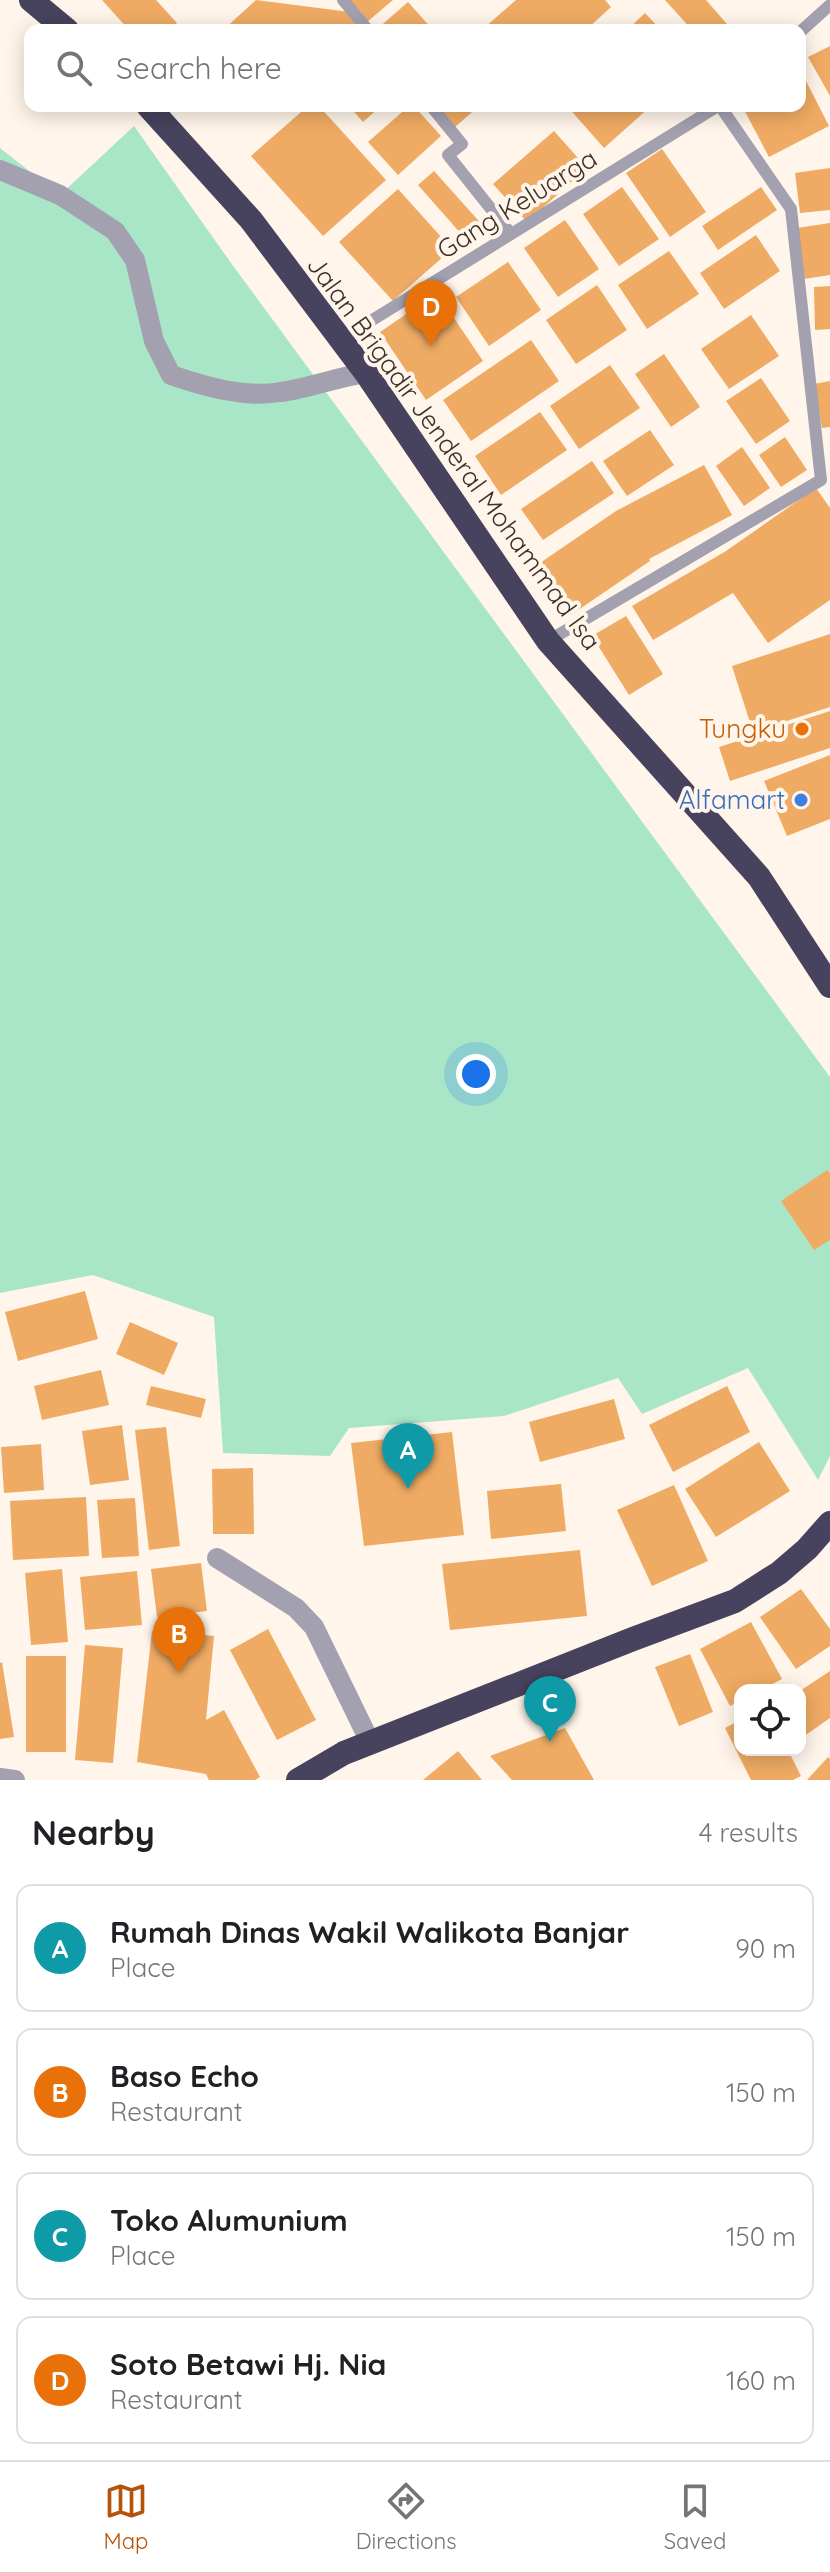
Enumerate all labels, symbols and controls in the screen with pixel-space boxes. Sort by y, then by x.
search box [24,24,806,112]
icon: search [52,46,96,90]
text: Search here [116,49,282,87]
street label: Gang Keluarga [431,141,603,266]
street label: Jalan Brigadir Jenderal Mohammad Isa [300,249,609,656]
pin: D [405,280,457,346]
place label: Tungku [699,712,786,745]
marker: Tungku [793,720,811,738]
place label: Alfamart [679,783,785,816]
marker: Alfamart [792,791,810,809]
your location [456,1054,496,1094]
pin: A [382,1423,434,1489]
pin: B [153,1607,205,1673]
pin: C [524,1676,576,1742]
map controls [734,1684,806,1756]
button: locate [734,1684,806,1756]
text: Nearby [32,1811,155,1854]
text: 4 results [699,1816,798,1849]
text: Rumah Dinas Wakil Walikota Banjar [110,1913,629,1951]
text: A [52,1932,68,1965]
text: 90 m [735,1932,796,1965]
text: Place [110,1951,175,1984]
text: Baso Echo [110,2057,259,2095]
text: B [51,2076,69,2109]
text: 150 m [726,2076,796,2109]
text: Restaurant [110,2095,243,2128]
text: Toko Alumunium [110,2201,348,2239]
text: C [52,2220,68,2253]
text: 150 m [726,2220,796,2253]
text: Place [110,2239,175,2272]
text: Soto Betawi Hj. Nia [110,2345,386,2383]
text: D [51,2364,69,2397]
text: 160 m [726,2364,796,2397]
text: Restaurant [110,2383,243,2416]
tab: Map [104,2479,148,2555]
tab: Directions [356,2479,456,2555]
tab: Saved [664,2479,726,2555]

